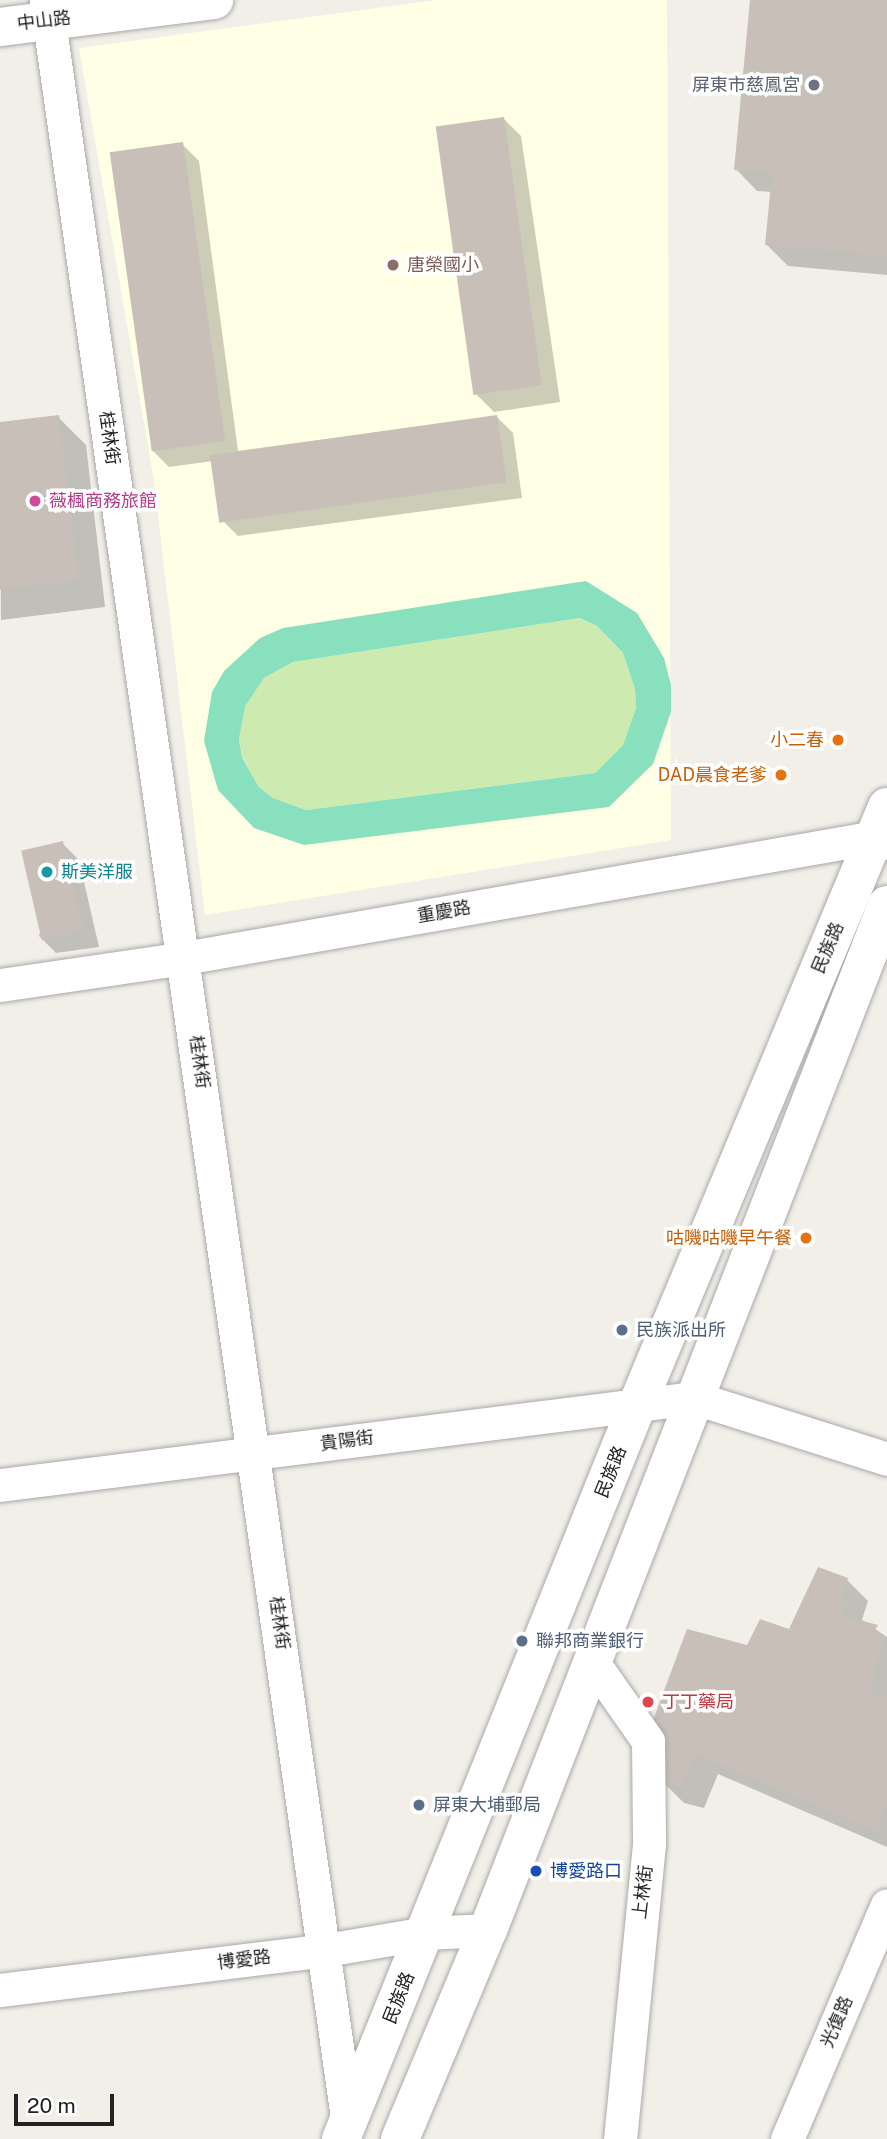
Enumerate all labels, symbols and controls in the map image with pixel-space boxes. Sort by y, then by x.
street label: 中山路 [16,7,72,35]
place label: 屏東市慈鳳宮 [692,74,800,96]
marker: 屏東市慈鳳宮 [806,77,822,93]
place label: 唐榮國小 [407,254,479,276]
marker: 唐榮國小 [385,257,401,273]
street label: 桂林街 [95,410,123,466]
place label: 薇楓商務旅館 [49,490,157,512]
marker: 薇楓商務旅館 [27,493,43,509]
place label: 小二春 [770,729,824,751]
marker: 小二春 [830,732,846,748]
place label: DAD晨食老爹 [658,764,767,786]
marker: DAD晨食老爹 [773,767,789,783]
place label: 斯美洋服 [61,861,133,883]
marker: 斯美洋服 [39,864,55,880]
street label: 重慶路 [416,897,472,927]
street label: 民族路 [808,919,848,977]
street label: 桂林街 [185,1034,213,1090]
place label: 咕嘰咕嘰早午餐 [666,1227,792,1249]
marker: 咕嘰咕嘰早午餐 [798,1230,814,1246]
place label: 民族派出所 [636,1319,726,1341]
marker: 民族派出所 [614,1322,630,1338]
street label: 貴陽街 [319,1427,375,1455]
street label: 民族路 [591,1443,631,1501]
street label: 桂林街 [265,1595,293,1651]
place label: 聯邦商業銀行 [536,1630,644,1652]
marker: 聯邦商業銀行 [514,1633,530,1649]
place label: 丁丁藥局 [662,1691,734,1713]
marker: 丁丁藥局 [640,1694,656,1710]
place label: 屏東大埔郵局 [433,1794,541,1816]
marker: 屏東大埔郵局 [411,1797,427,1813]
place label: 博愛路口 [550,1860,622,1882]
marker: 博愛路口 [528,1863,544,1879]
street label: 上林街 [629,1864,657,1920]
street label: 博愛路 [216,1946,272,1974]
street label: 民族路 [379,1969,419,2027]
street label: 光復路 [817,1993,857,2051]
scale bar [18,2080,117,2124]
text: 20 m [27,2093,76,2118]

